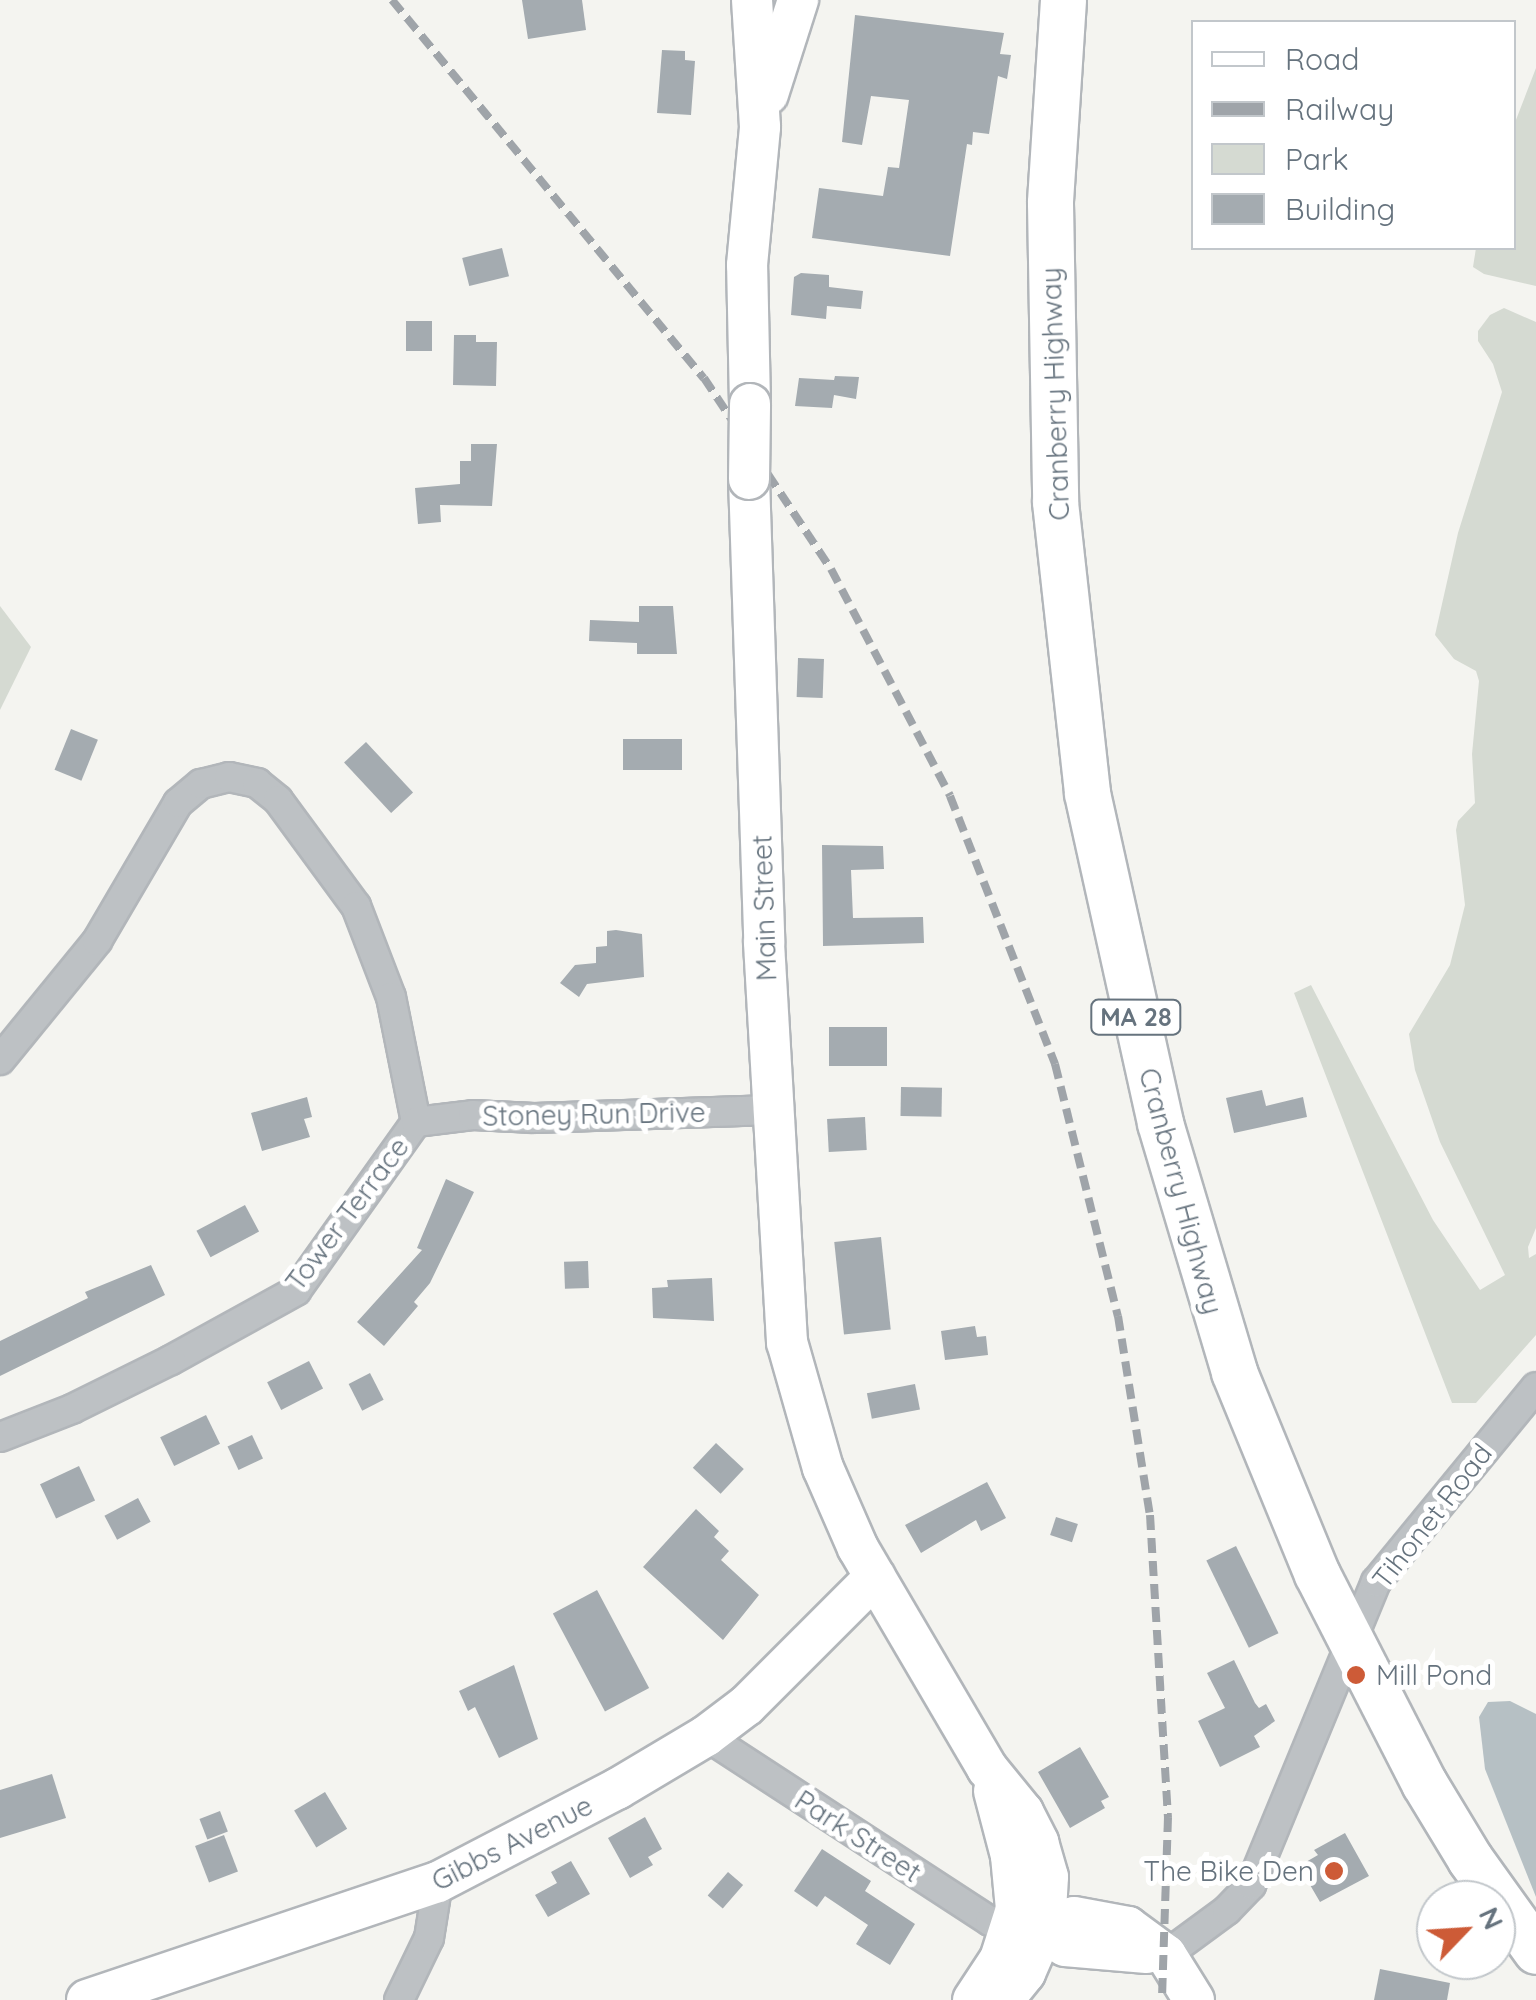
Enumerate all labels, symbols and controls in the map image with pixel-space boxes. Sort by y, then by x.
legend [1191,20,1516,250]
text: Road [1285,40,1359,78]
text: Railway [1285,90,1394,128]
text: Park [1285,140,1349,178]
text: Building [1285,190,1395,228]
street label: Cranberry Highway [1034,267,1076,521]
street label: Main Street [745,834,783,982]
road number: MA 28 [1088,997,1184,1037]
street label: Cranberry Highway [1132,1064,1230,1318]
street label: Stoney Run Drive [482,1095,706,1133]
street label: Tower Terrace [278,1131,416,1297]
street label: Tihonet Road [1365,1437,1499,1595]
place label: Mill Pond [1376,1658,1492,1692]
marker: Mill Pond [1345,1664,1367,1686]
street label: Park Street [789,1783,927,1889]
street label: Gibbs Avenue [426,1788,598,1898]
place label: The Bike Den [1143,1854,1314,1888]
marker: The Bike Den [1323,1860,1345,1882]
north arrow [1416,1880,1516,1980]
text: N [1472,1901,1512,1935]

